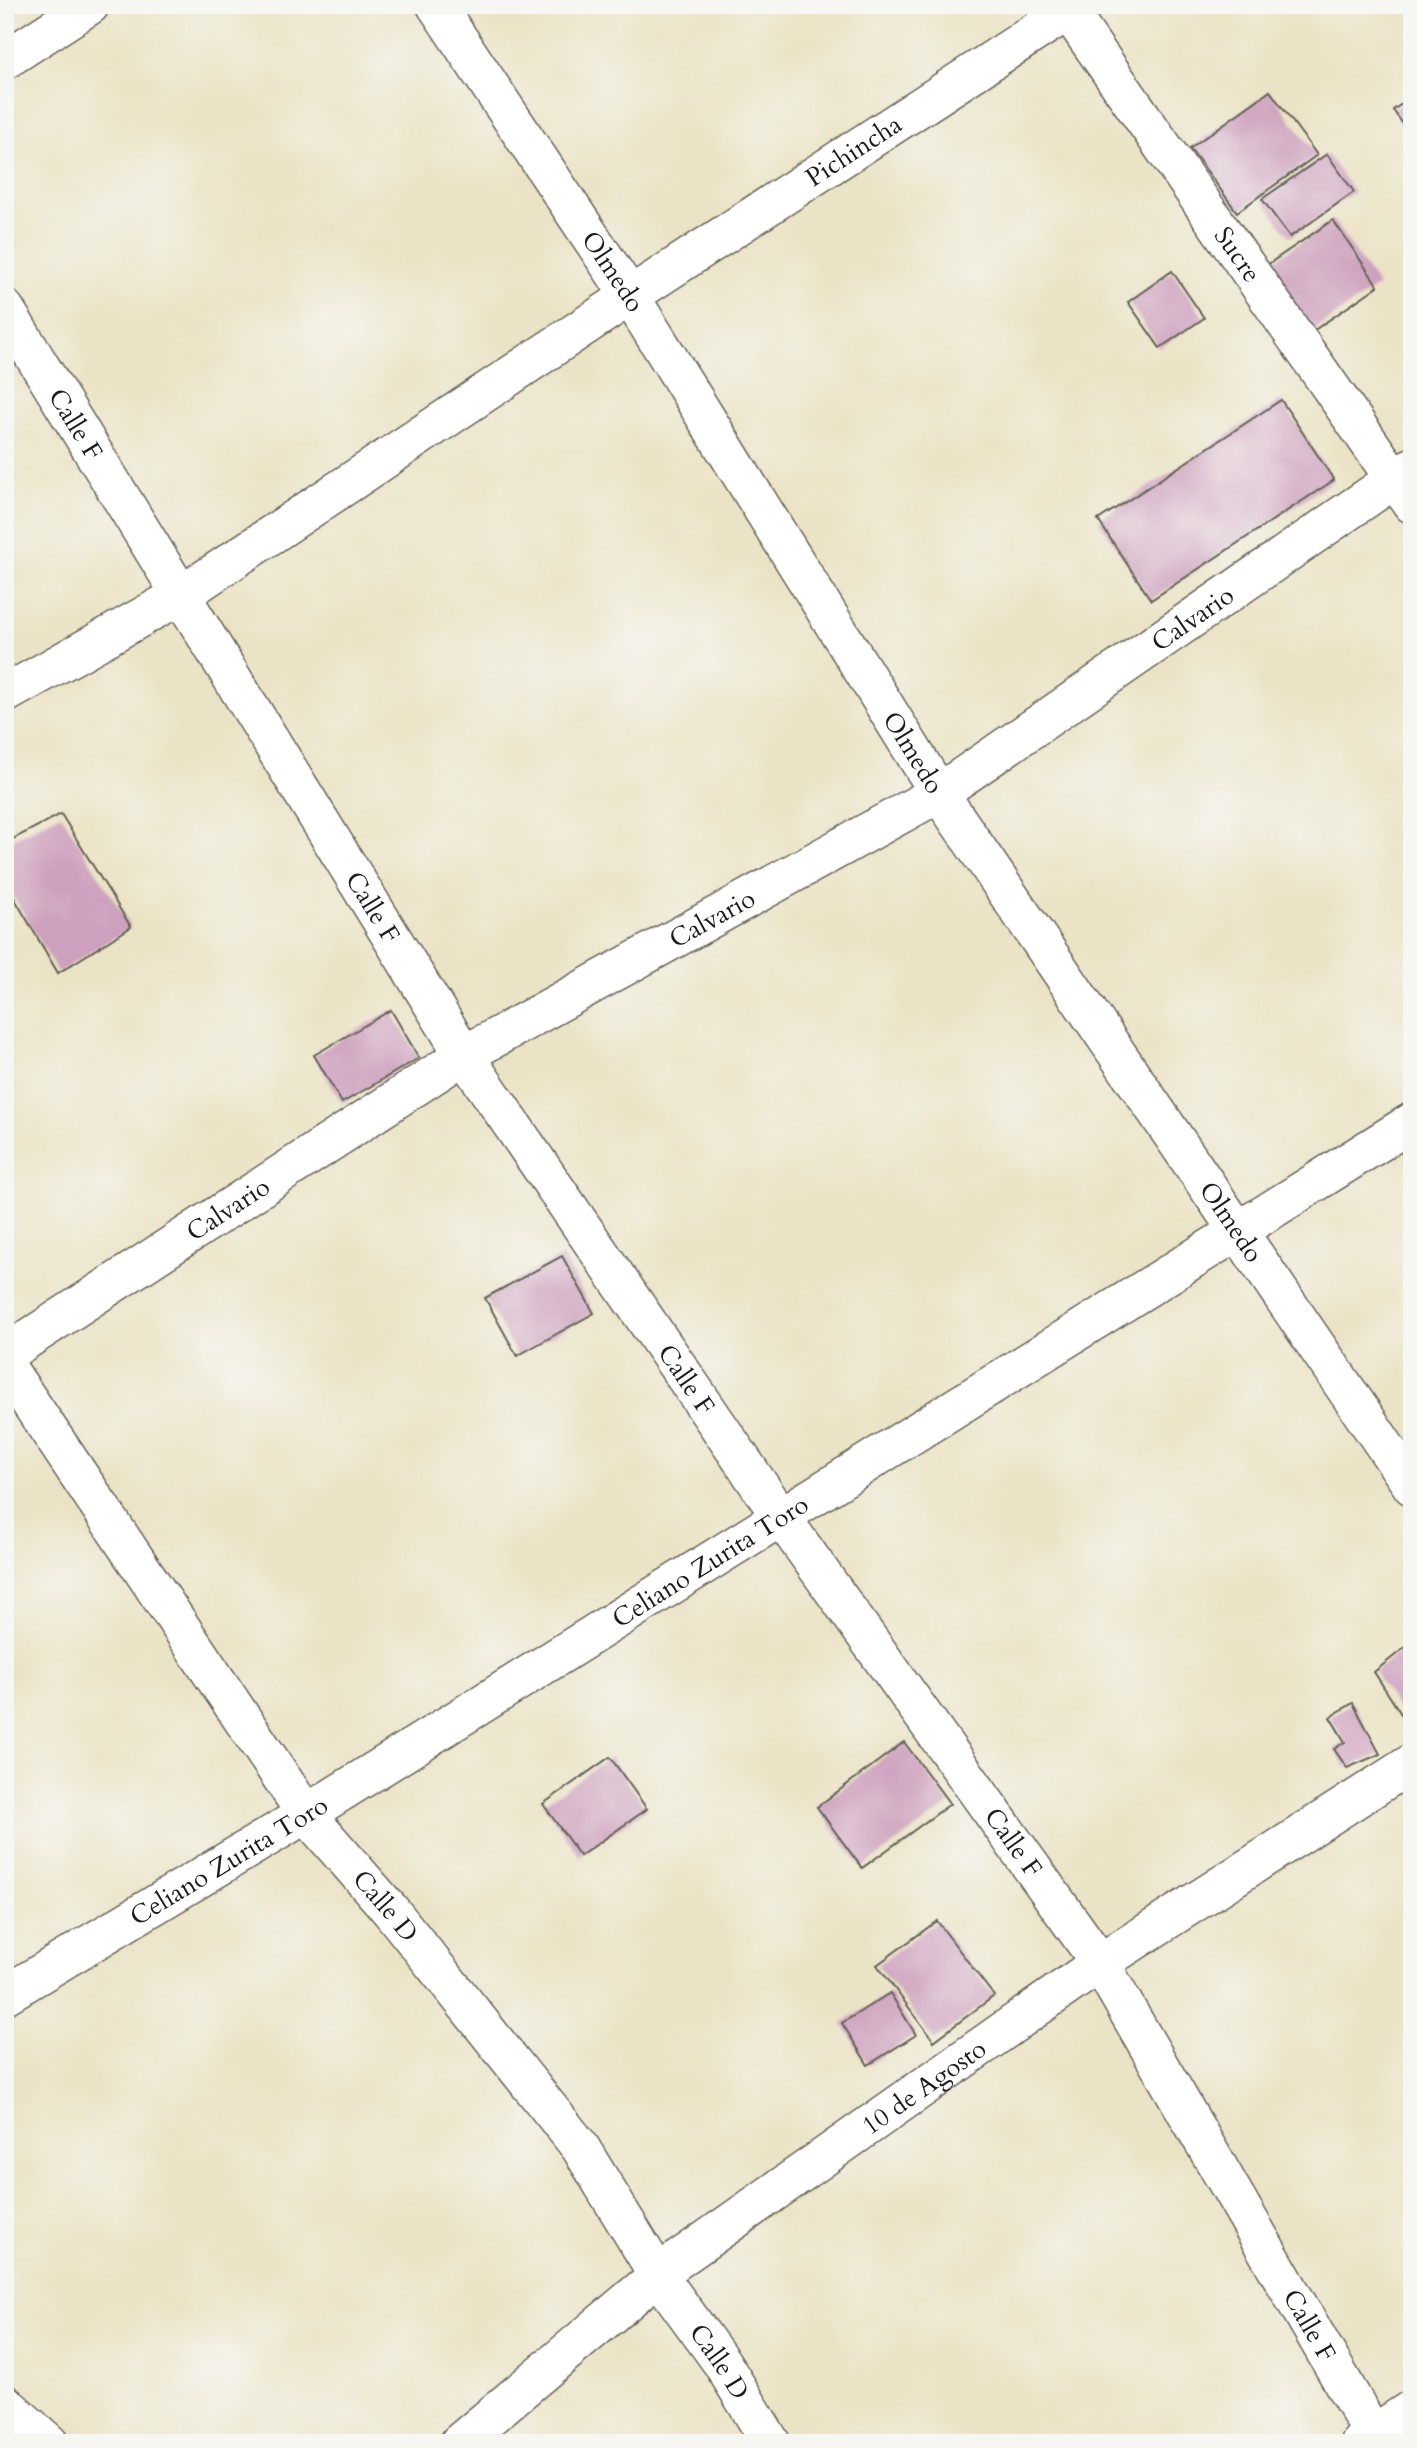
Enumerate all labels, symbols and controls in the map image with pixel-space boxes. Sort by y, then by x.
street label: Pichincha [799,106,908,195]
street label: Sucre [1206,220,1270,289]
street label: Olmedo [574,224,653,319]
street label: Calle F [40,382,111,466]
street label: Calvario [1144,578,1241,659]
street label: Olmedo [875,704,953,800]
street label: Calle F [338,864,408,949]
street label: Calvario [663,880,761,956]
street label: Calvario [179,1169,276,1249]
street label: Olmedo [1192,1174,1272,1269]
street label: Calle F [650,1337,723,1421]
street label: Celiano Zurita Toro [605,1486,815,1636]
street label: Celiano Zurita Toro [123,1787,334,1934]
street label: Calle F [977,1800,1051,1884]
street label: Calle D [345,1862,426,1949]
street label: 10 de Agosto [855,2031,993,2143]
street label: Calle F [1275,2283,1344,2368]
street label: Calle D [682,2317,758,2406]

